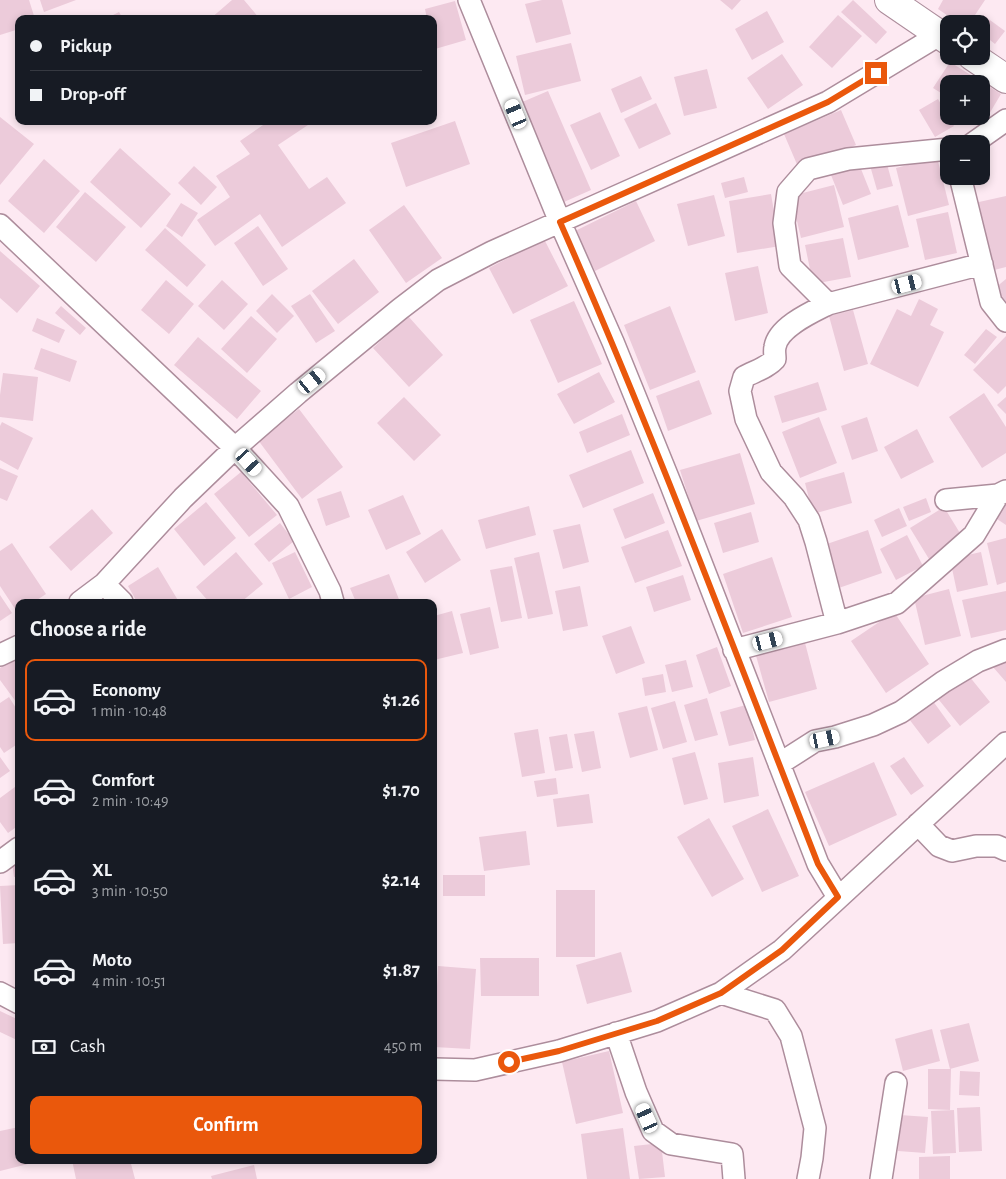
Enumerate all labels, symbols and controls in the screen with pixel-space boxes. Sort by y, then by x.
map controls [940,15,990,185]
button: locate [940,15,990,65]
text: Pickup [60,37,112,56]
route end [865,62,887,84]
button: + [940,75,990,125]
text: Drop-off [60,85,125,104]
car [503,97,528,131]
button: − [940,135,990,185]
car [890,273,923,295]
car [295,366,328,396]
car [233,446,264,478]
text: Choose a ride [30,618,146,640]
car [751,630,784,652]
icon: car [32,678,77,723]
text: Economy [92,681,161,700]
text: $1.26 [382,691,420,710]
text: 1 min · 10:48 [92,703,167,719]
car [808,729,841,749]
icon: car [32,768,77,813]
text: Comfort [92,771,154,790]
text: $1.70 [382,781,420,800]
text: 2 min · 10:49 [92,793,169,809]
icon: car [32,858,77,903]
text: XL [92,861,112,880]
text: $2.14 [382,871,420,890]
text: 3 min · 10:50 [92,883,168,899]
icon: car [32,948,77,993]
text: Moto [92,951,132,970]
text: $1.87 [383,961,420,980]
text: 4 min · 10:51 [92,973,166,989]
icon: cash [30,1033,58,1061]
text: Cash [70,1037,106,1056]
text: 450 m [384,1038,422,1054]
route start [498,1051,520,1073]
button: Confirm [30,1096,422,1154]
car [634,1101,659,1135]

